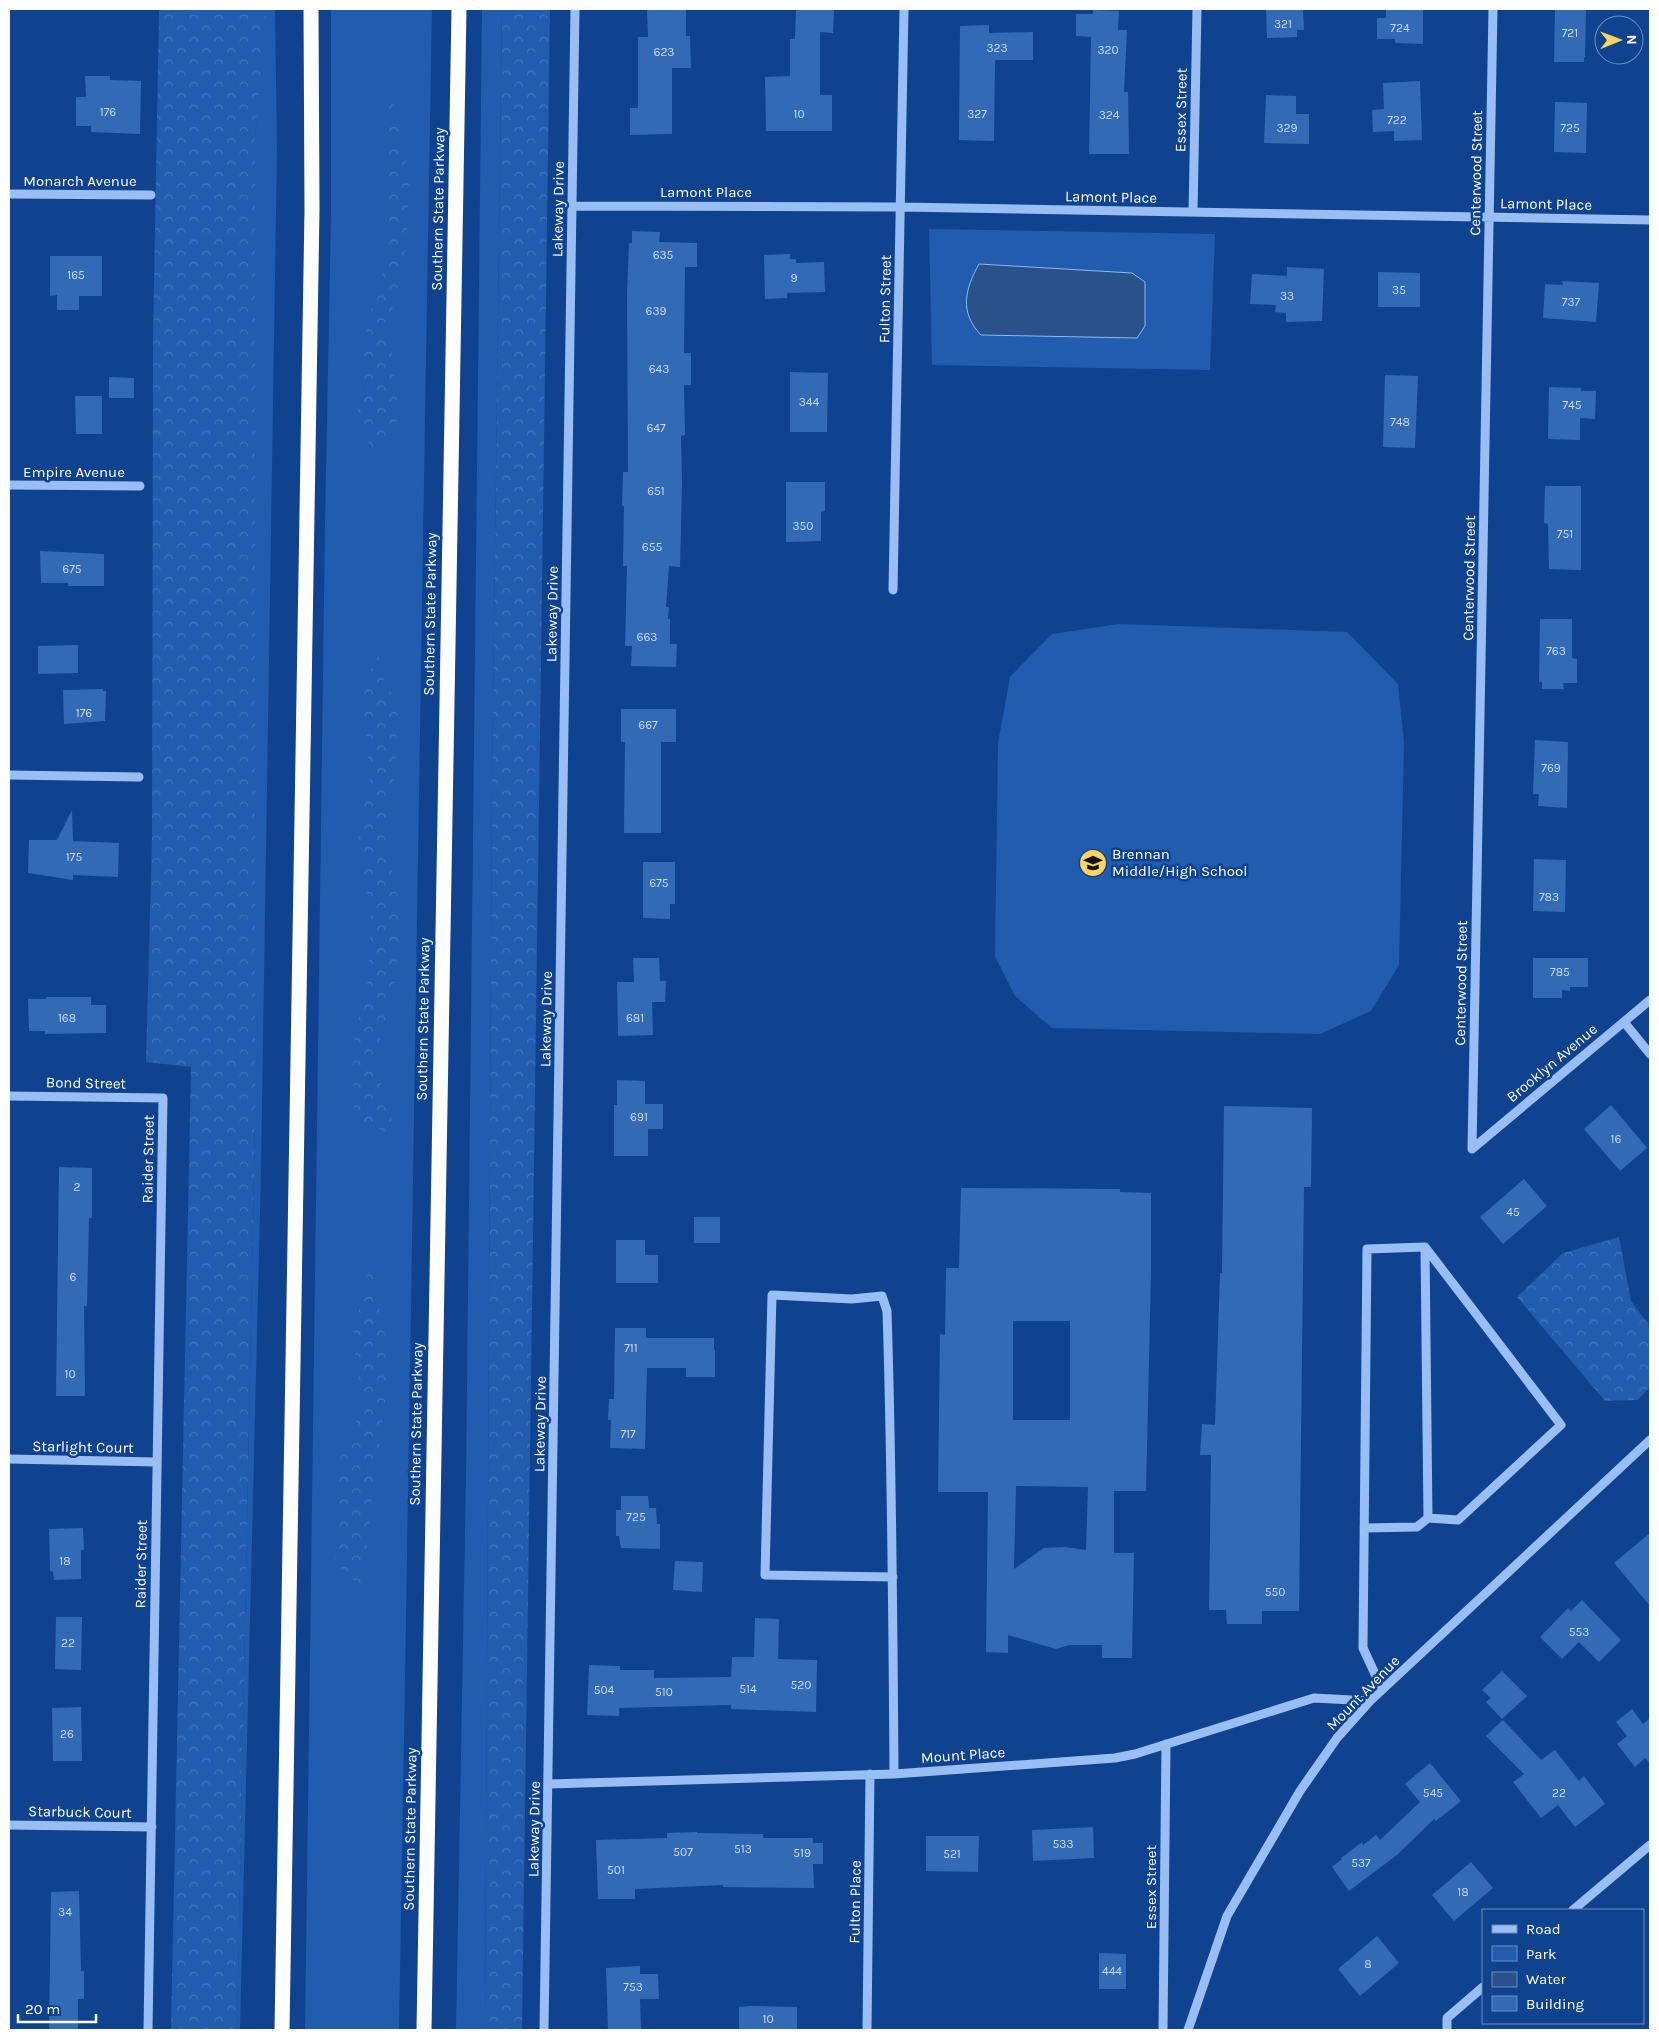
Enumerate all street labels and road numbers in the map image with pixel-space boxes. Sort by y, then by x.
street label: Essex Street [1171,67,1191,152]
street label: Centerwood Street [1466,110,1486,236]
street label: Southern State Parkway [428,127,448,291]
street label: Lakeway Drive [548,161,568,257]
street label: Monarch Avenue [23,172,137,190]
street label: Lamont Place [660,183,752,201]
street label: Lamont Place [1065,187,1157,207]
street label: Lamont Place [1500,194,1592,214]
street label: Fulton Street [875,254,895,343]
street label: Empire Avenue [23,463,125,481]
street label: Centerwood Street [1459,515,1479,641]
street label: Southern State Parkway [420,532,440,696]
street label: Lakeway Drive [542,566,562,662]
street label: Centerwood Street [1451,920,1471,1046]
street label: Southern State Parkway [413,937,433,1101]
street label: Lakeway Drive [536,971,556,1067]
street label: Brooklyn Avenue [1503,1020,1601,1106]
street label: Bond Street [46,1073,127,1093]
street label: Raider Street [138,1114,158,1203]
street label: Southern State Parkway [406,1342,426,1506]
street label: Lakeway Drive [530,1376,550,1472]
street label: Starlight Court [32,1437,134,1457]
street label: Raider Street [131,1519,151,1608]
street label: Mount Avenue [1323,1652,1403,1734]
street label: Mount Place [920,1743,1006,1767]
street label: Southern State Parkway [400,1747,420,1911]
street label: Lakeway Drive [524,1781,544,1877]
street label: Starbuck Court [28,1802,132,1822]
street label: Essex Street [1142,1844,1160,1929]
street label: Fulton Place [845,1860,865,1944]

